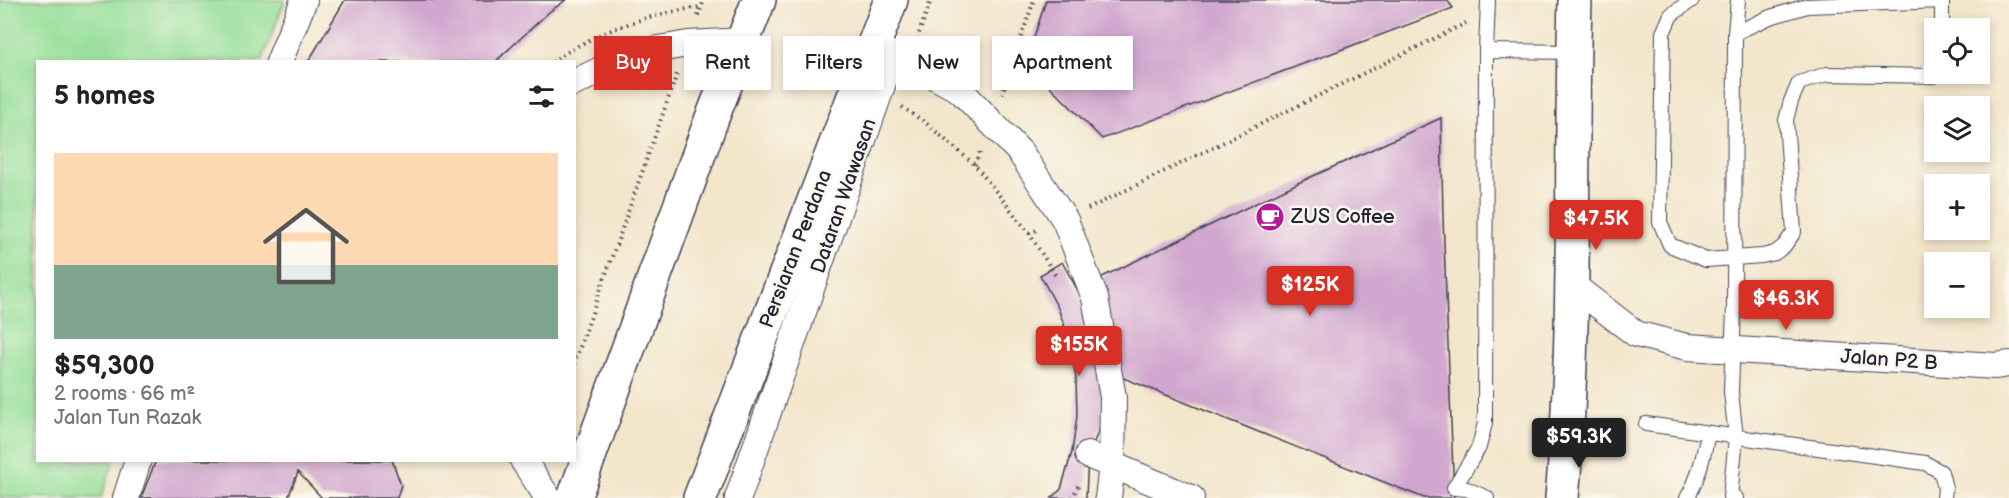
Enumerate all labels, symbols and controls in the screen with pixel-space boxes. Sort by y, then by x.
map controls [1924,18,1990,318]
button: locate [1924,18,1990,84]
chip: Buy [594,36,672,90]
chip: Rent [684,36,771,90]
chip: Filters [783,36,884,90]
chip: New [896,36,980,90]
chip: Apartment [992,36,1133,90]
icon: filters [525,80,558,113]
text: 5 homes [54,81,155,112]
button: layers [1924,96,1990,162]
street label: Dataran Wawasan [806,115,882,277]
street label: Persiaran Perdana [755,167,837,331]
button: + [1924,174,1990,240]
icon: home [252,192,360,300]
pin: $47.5K [1547,200,1645,251]
cafe icon: ZUS Coffee [1254,201,1286,233]
place label: ZUS Coffee [1290,205,1395,229]
text: $47.5K [1563,207,1629,231]
button: − [1924,252,1990,318]
pin: $125K [1268,266,1352,317]
text: $125K [1281,273,1339,297]
pin: $46.3K [1737,280,1835,331]
text: $46.3K [1753,287,1819,311]
pin: $155K [1037,326,1121,377]
text: $155K [1050,333,1108,357]
street label: Jalan P2 B [1840,345,1939,375]
text: $59,300 [54,351,155,382]
text: 2 rooms · 66 m² [54,382,195,406]
text: Jalan Tun Razak [54,406,201,430]
pin: $59.3K [1530,418,1628,469]
text: $59.3K [1546,425,1612,449]

